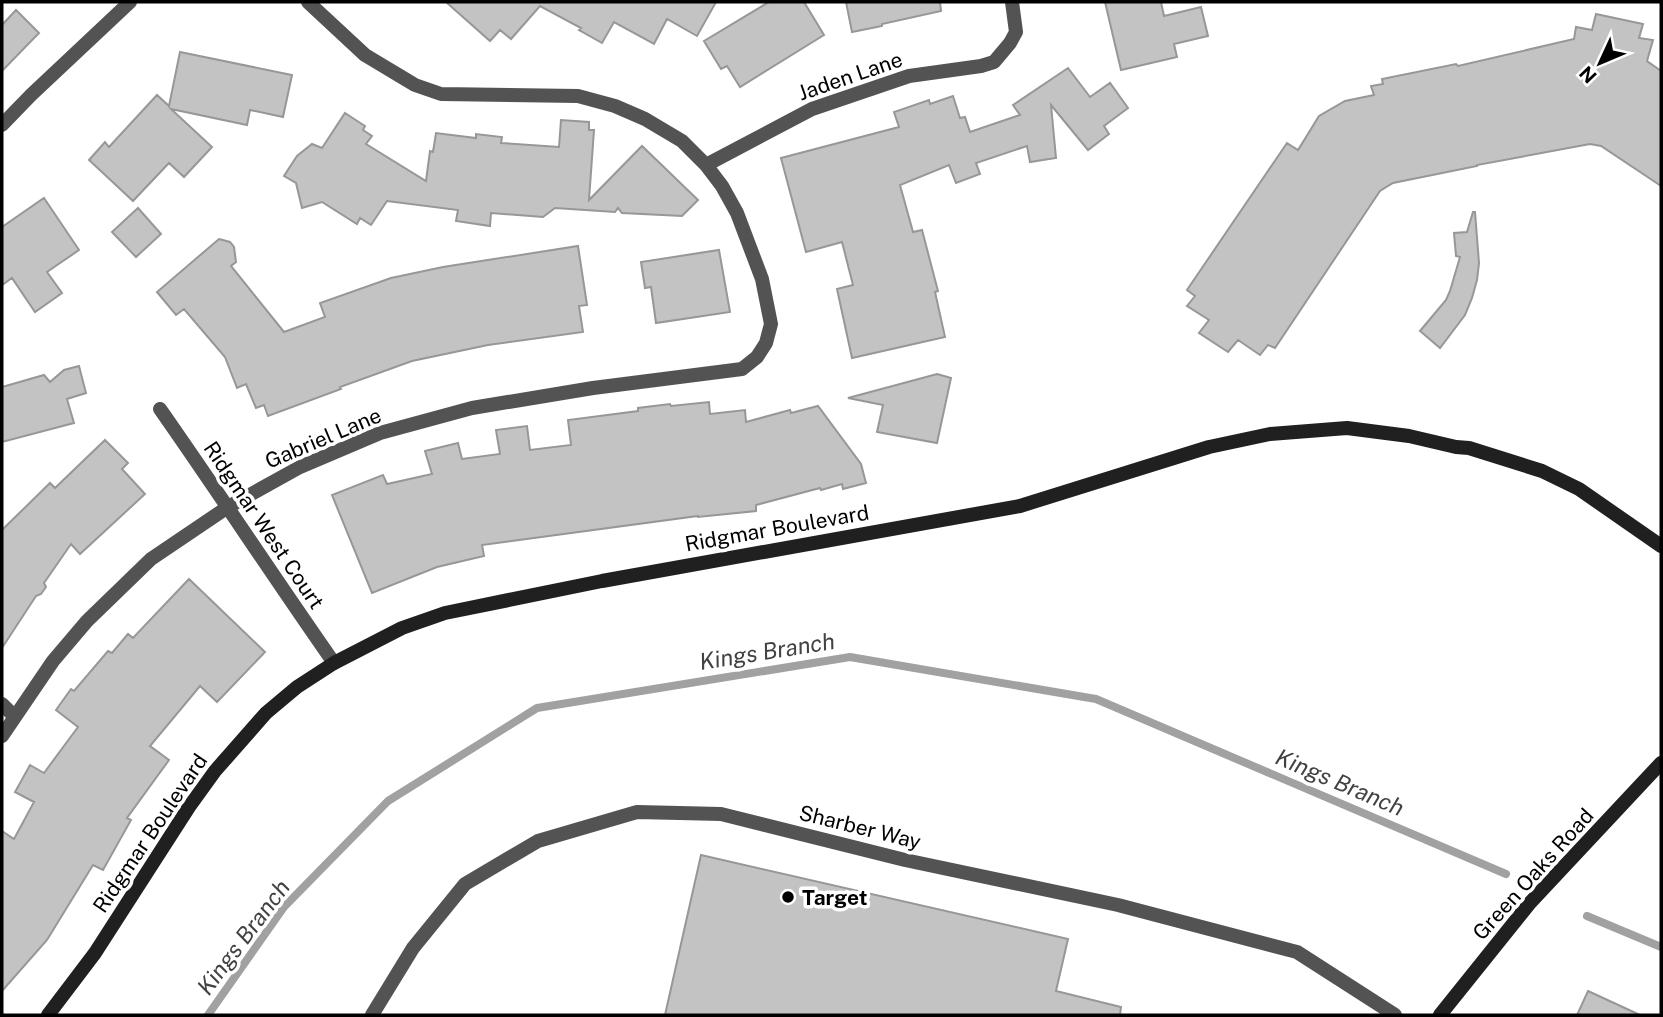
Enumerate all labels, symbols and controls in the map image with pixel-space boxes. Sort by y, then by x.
north arrow [1565,28,1635,98]
street label: Jaden Lane [794,46,906,106]
text: N [1575,62,1601,88]
street label: Gabriel Lane [261,402,385,474]
street label: Ridgmar West Court [199,437,329,613]
street label: Ridgmar Boulevard [683,500,871,556]
water label: Kings Branch [697,627,837,675]
water label: Kings Branch [1272,743,1408,821]
street label: Ridgmar Boulevard [88,749,212,917]
street label: Sharber Way [796,800,924,854]
street label: Green Oaks Road [1467,803,1599,945]
water label: Kings Branch [191,874,295,1000]
place label: Target [802,885,867,910]
marker: Target [780,889,796,905]

